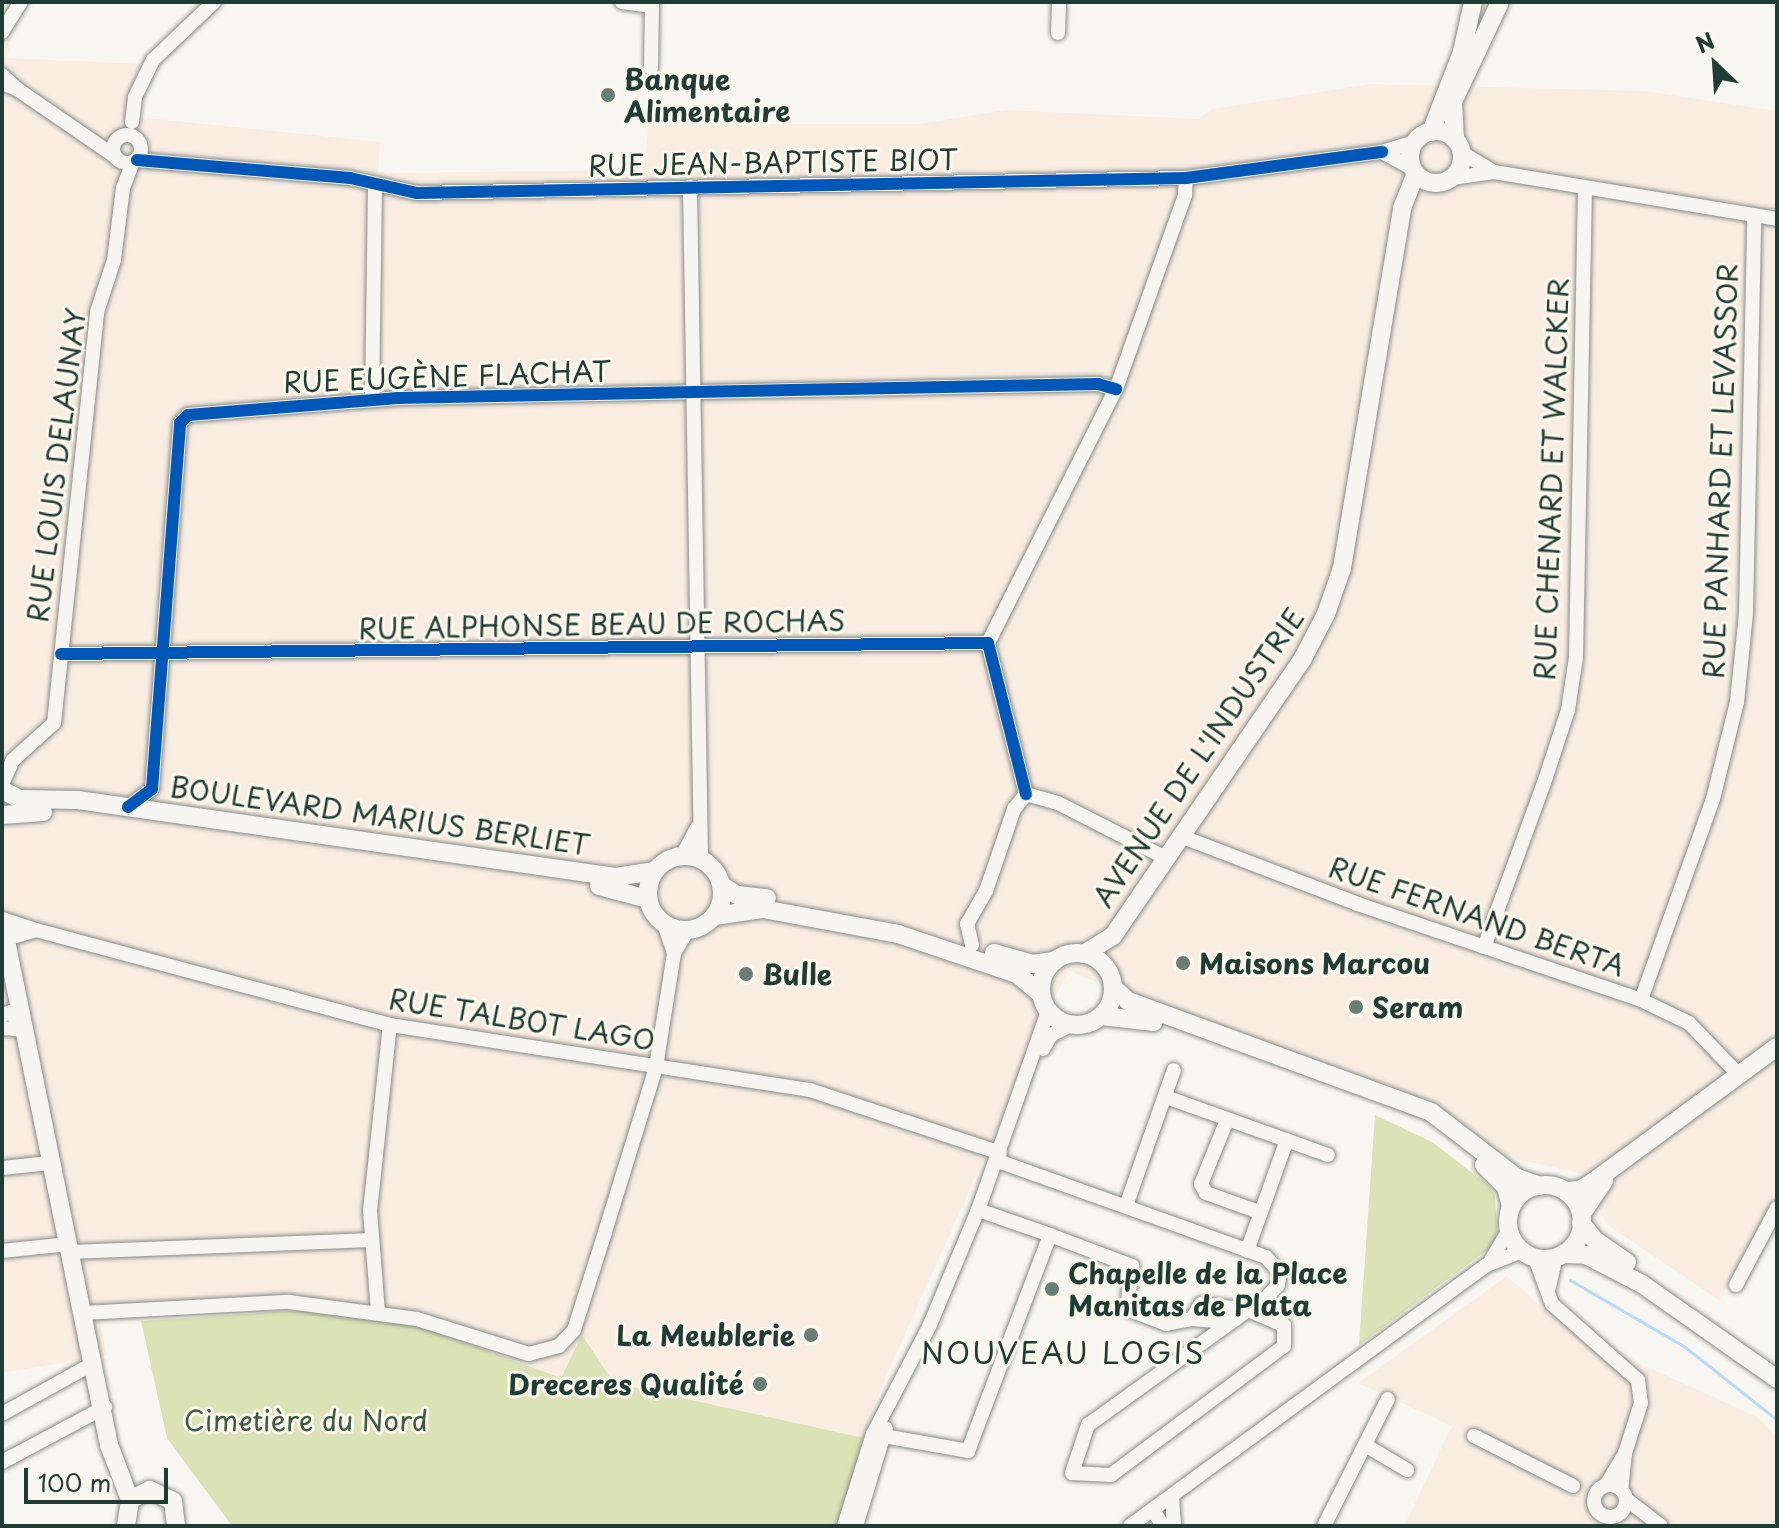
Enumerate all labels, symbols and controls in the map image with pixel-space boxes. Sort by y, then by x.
text: N [1690,23,1720,60]
north arrow [1675,24,1755,104]
place label: Banque Alimentaire [624,62,790,128]
marker: Banque Alimentaire [599,86,617,104]
street label: RUE JEAN-BAPTISTE BIOT [584,142,962,182]
street label: RUE PANHARD ET LEVASSOR [1696,263,1744,679]
street label: RUE CHENARD ET WALCKER [1527,274,1575,684]
street label: RUE LOUIS DELAUNAY [20,305,92,625]
street label: RUE EUGÈNE FLACHAT [281,353,613,399]
street label: AVENUE DE L'INDUSTRIE [1085,601,1311,913]
street label: RUE ALPHONSE BEAU DE ROCHAS [357,603,847,645]
street label: BOULEVARD MARIUS BERLIET [166,769,594,861]
street label: RUE FERNAND BERTA [1324,849,1630,983]
place label: Maisons Marcou [1199,946,1430,980]
marker: Maisons Marcou [1174,954,1192,972]
place label: Bulle [762,957,832,991]
marker: Bulle [737,965,755,983]
street label: RUE TALBOT LAGO [385,981,659,1057]
place label: Seram [1372,990,1463,1024]
marker: Seram [1347,998,1365,1016]
place label: Chapelle de la Place Manitas de Plata [1068,1256,1351,1322]
marker: Chapelle de la Place Manitas de Plata [1043,1280,1061,1298]
place label: La Meublerie [616,1318,795,1352]
marker: La Meublerie [802,1326,820,1344]
district label: NOUVEAU LOGIS [923,1334,1203,1370]
place label: Dreceres Qualité [507,1367,744,1401]
marker: Dreceres Qualité [751,1375,769,1393]
park label: Cimetière du Nord [182,1403,430,1437]
scale bar [28,1452,172,1502]
text: 100 m [38,1464,111,1500]

